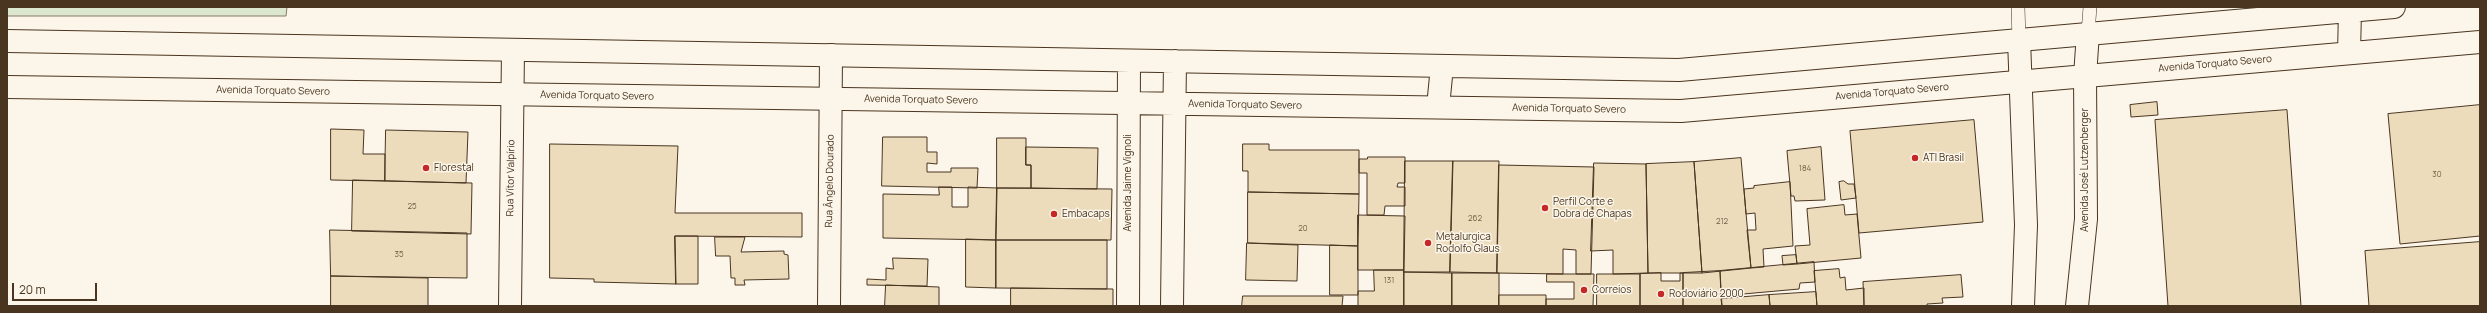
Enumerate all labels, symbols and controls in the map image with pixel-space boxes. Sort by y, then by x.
street label: Avenida Torquato Severo [2158,53,2272,75]
street label: Avenida Torquato Severo [1835,81,1949,103]
street label: Avenida Torquato Severo [216,84,330,98]
street label: Avenida Torquato Severo [540,89,654,103]
street label: Avenida Torquato Severo [864,93,978,107]
street label: Avenida Torquato Severo [1188,98,1302,112]
street label: Avenida Torquato Severo [1512,102,1626,116]
street label: Avenida José Lutzenberger [2079,108,2091,232]
street label: Rua Ângelo Dourado [823,134,837,228]
street label: Avenida Jaime Vignoli [1122,134,1134,232]
street label: Rua Vítor Valpírio [504,139,518,217]
place label: ATI Brasil [1923,152,1964,164]
marker: ATI Brasil [1910,153,1920,163]
place label: Florestal [434,162,474,174]
marker: Florestal [421,163,431,173]
house number: 184 [1799,164,1811,174]
house number: 30 [2432,170,2442,180]
place label: Perfil Corte e Dobra de Chapas [1553,196,1632,220]
house number: 25 [407,202,417,212]
marker: Perfil Corte e Dobra de Chapas [1540,203,1550,213]
place label: Embacaps [1062,208,1110,220]
marker: Embacaps [1049,209,1059,219]
house number: 262 [1468,214,1482,224]
house number: 212 [1716,217,1728,227]
house number: 20 [1298,224,1308,234]
place label: Metalurgica Rodolfo Glaus [1436,231,1500,254]
marker: Metalurgica Rodolfo Glaus [1423,238,1433,248]
house number: 35 [394,250,404,260]
scale bar [14,275,99,301]
house number: 131 [1384,276,1394,286]
text: 20 m [19,281,46,298]
place label: Correios [1592,284,1631,296]
marker: Correios [1579,285,1589,295]
place label: Rodoviário 2000 [1669,288,1744,300]
marker: Rodoviário 2000 [1656,289,1666,299]

